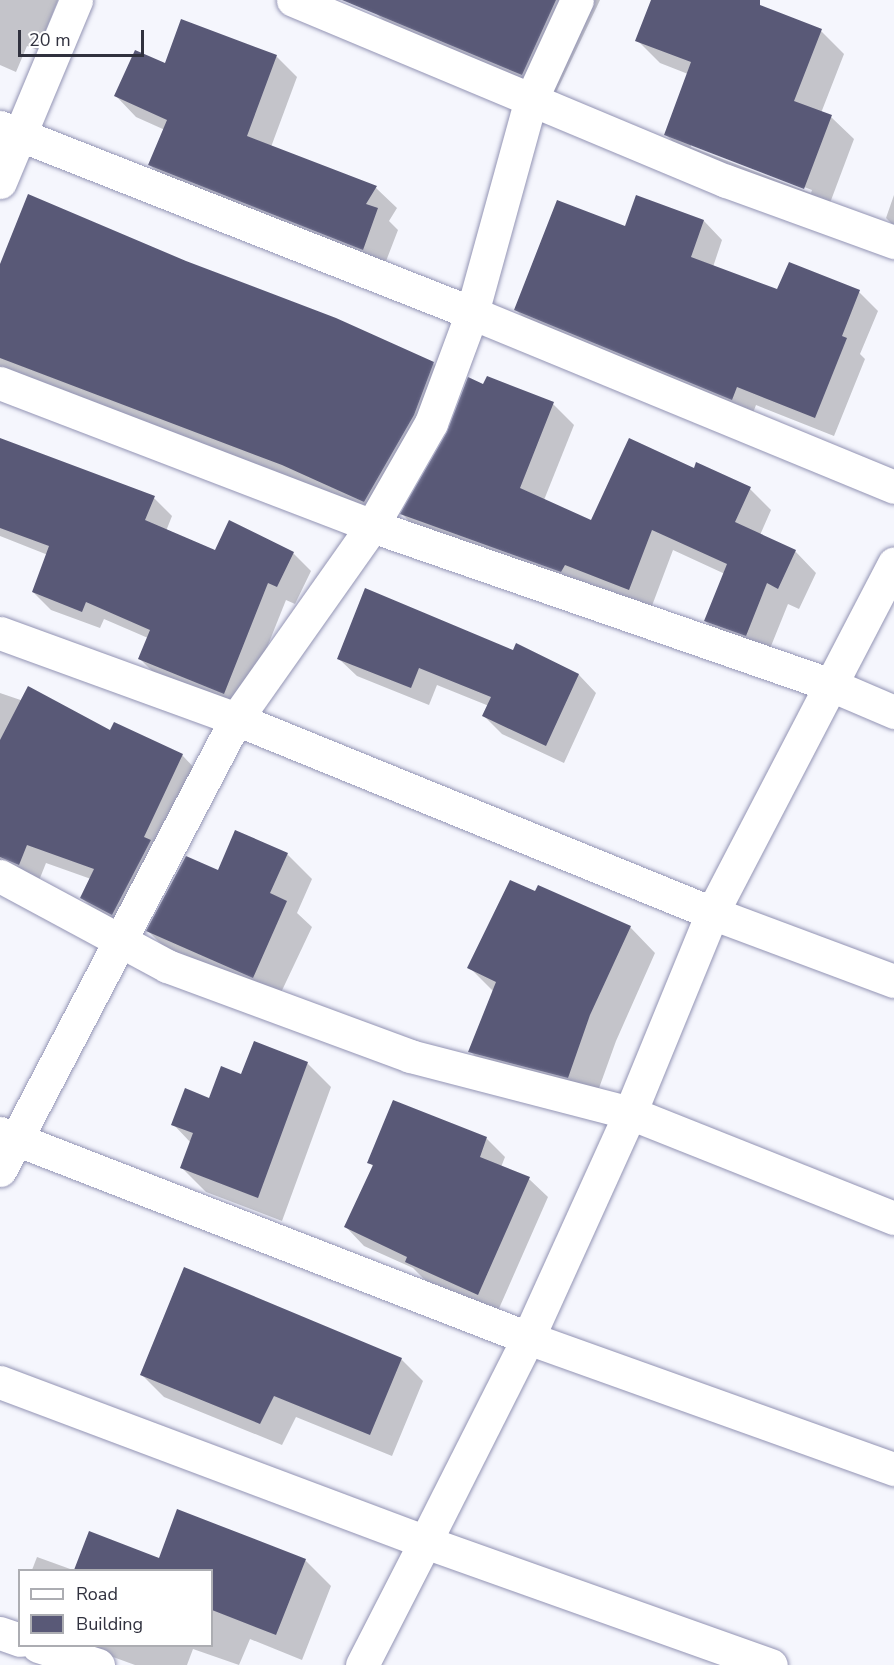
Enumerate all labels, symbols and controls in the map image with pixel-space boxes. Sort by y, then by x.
scale bar [21,18,147,56]
text: 20 m [29,28,71,52]
legend [18,1569,213,1647]
text: Road [76,1582,118,1606]
text: Building [76,1612,143,1636]

